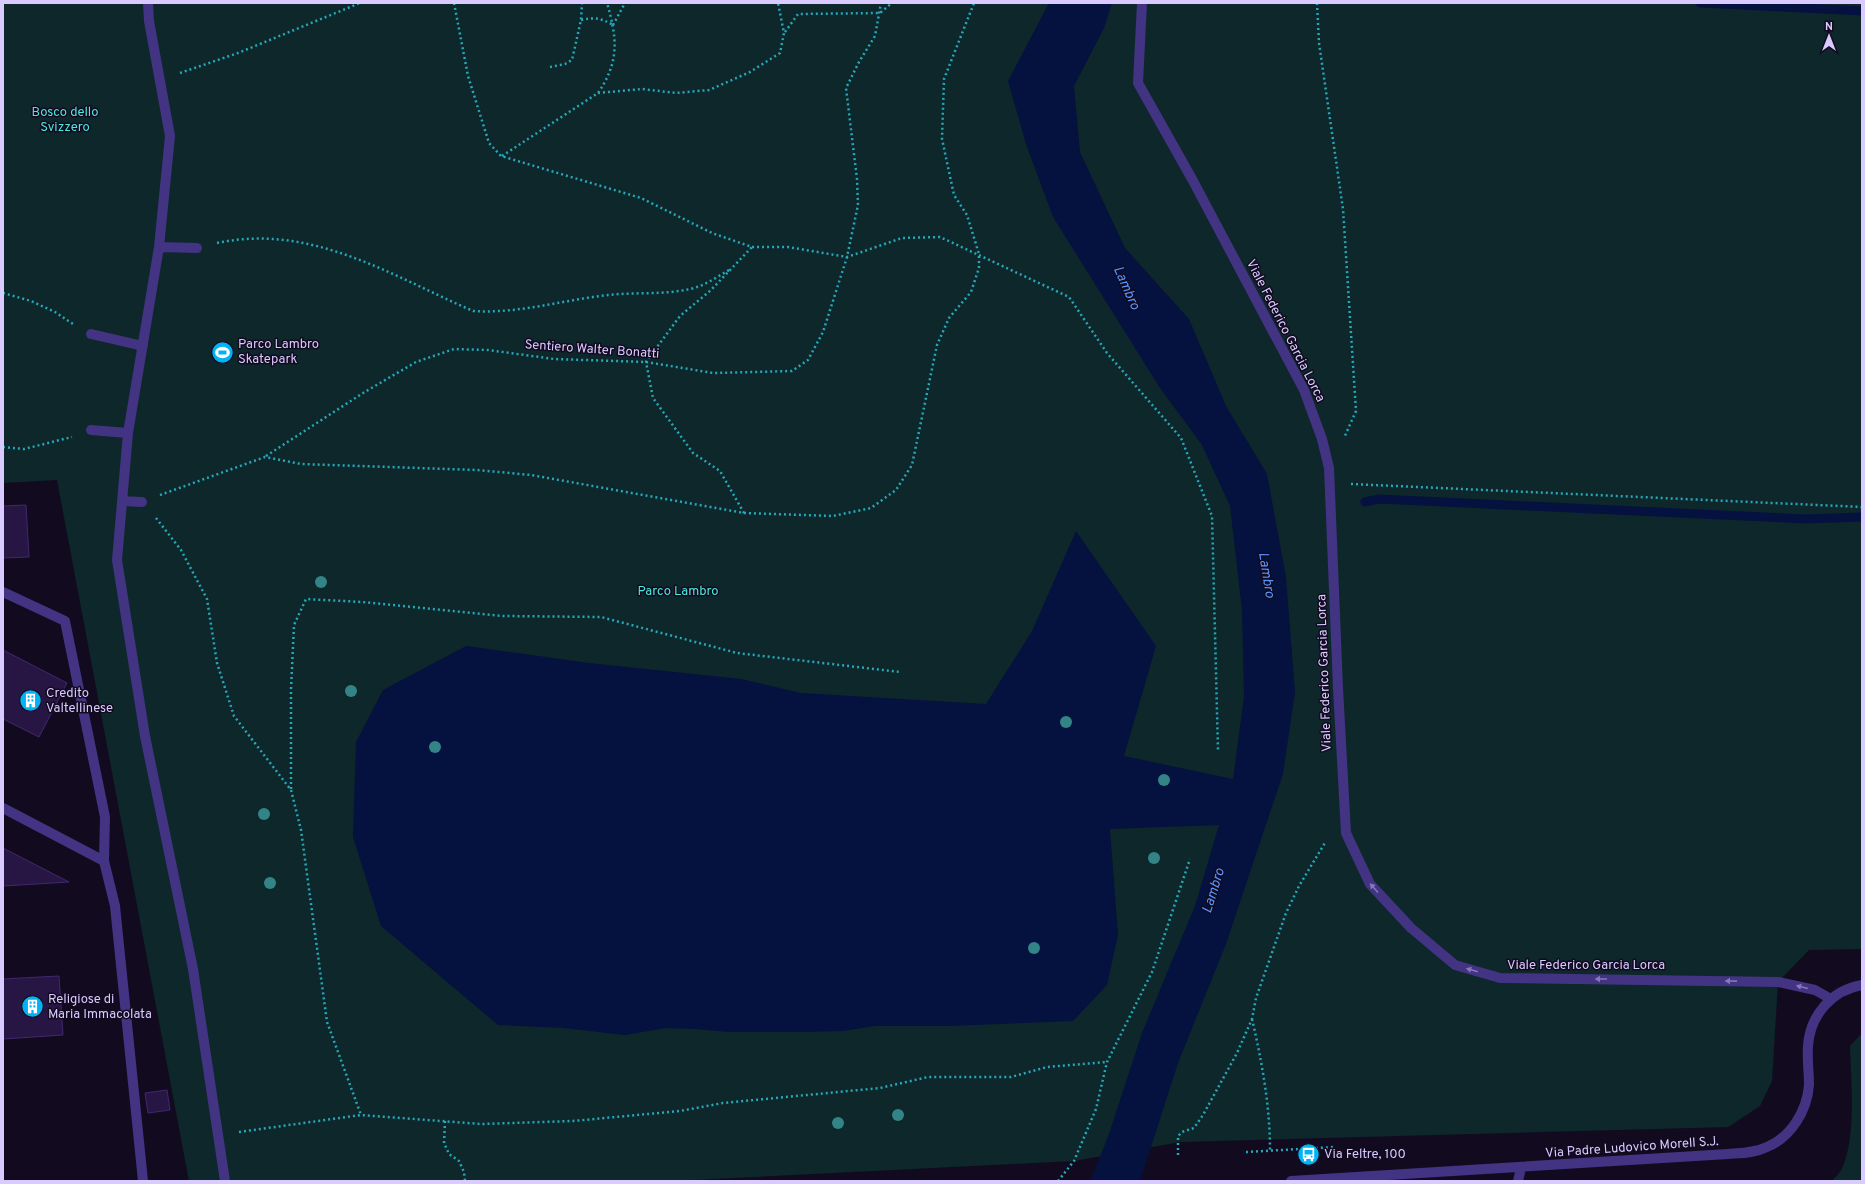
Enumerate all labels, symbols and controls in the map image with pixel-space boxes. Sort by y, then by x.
north arrow [1809,16,1849,56]
text: N [1825,20,1833,34]
park label: Bosco dello Svizzero [31,105,99,136]
street label: Viale Federico Garcia Lorca [1242,257,1328,405]
water label: Lambro [1109,264,1143,313]
place label: Parco Lambro Skatepark [238,337,319,368]
street label: Sentiero Walter Bonatti [524,337,660,363]
sports icon: Parco Lambro Skatepark [209,339,235,365]
water label: Lambro [1254,551,1278,600]
park label: Parco Lambro [637,584,719,600]
street label: Viale Federico Garcia Lorca [1314,594,1336,752]
place label: Credito Valtellinese [46,686,113,717]
building icon: Credito Valtellinese [18,688,44,714]
water label: Lambro [1199,866,1229,916]
one-way arrow [1369,883,1378,894]
street label: Viale Federico Garcia Lorca [1507,958,1665,974]
one-way arrow [1466,967,1478,973]
one-way arrow [1594,976,1607,982]
one-way arrow [1724,978,1737,984]
one-way arrow [1795,983,1808,989]
place label: Religiose di Maria Immacolata [48,992,152,1023]
building icon: Religiose di Maria Immacolata [19,994,45,1020]
street label: Via Padre Ludovico Morell S.J. [1545,1134,1719,1162]
bus stop icon: Via Feltre, 100 [1296,1142,1322,1168]
place label: Via Feltre, 100 [1324,1147,1406,1163]

